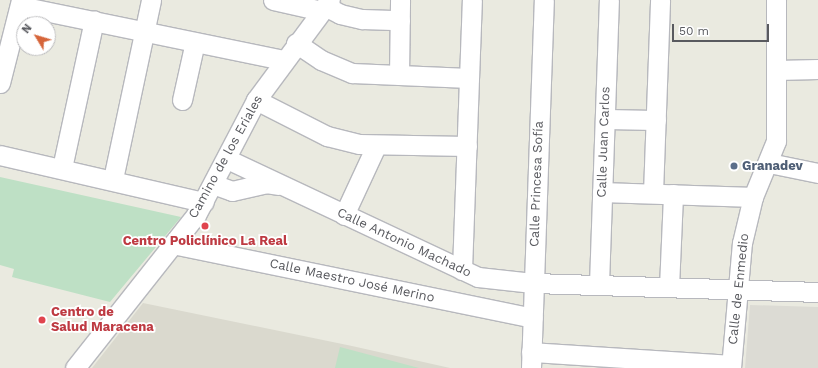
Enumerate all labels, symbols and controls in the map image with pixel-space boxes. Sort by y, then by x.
north arrow [16,16,56,56]
scale bar [674,16,771,42]
text: N [19,22,35,36]
text: 50 m [679,24,709,38]
street label: Calle Juan Carlos [594,86,614,198]
street label: Camino de los Eriales [186,93,266,221]
street label: Calle Princesa Sofía [527,121,547,247]
place label: Granadev [742,158,803,174]
marker: Granadev [729,161,739,171]
street label: Calle Antonio Machado [334,205,474,281]
marker: Centro Policlínico La Real [199,220,211,232]
place label: Centro Policlínico La Real [123,233,287,249]
street label: Calle de Enmedio [725,233,753,345]
street label: Calle Maestro José Merino [268,256,436,306]
place label: Centro de Salud Maracena [51,305,154,336]
marker: Centro de Salud Maracena [36,314,48,326]

